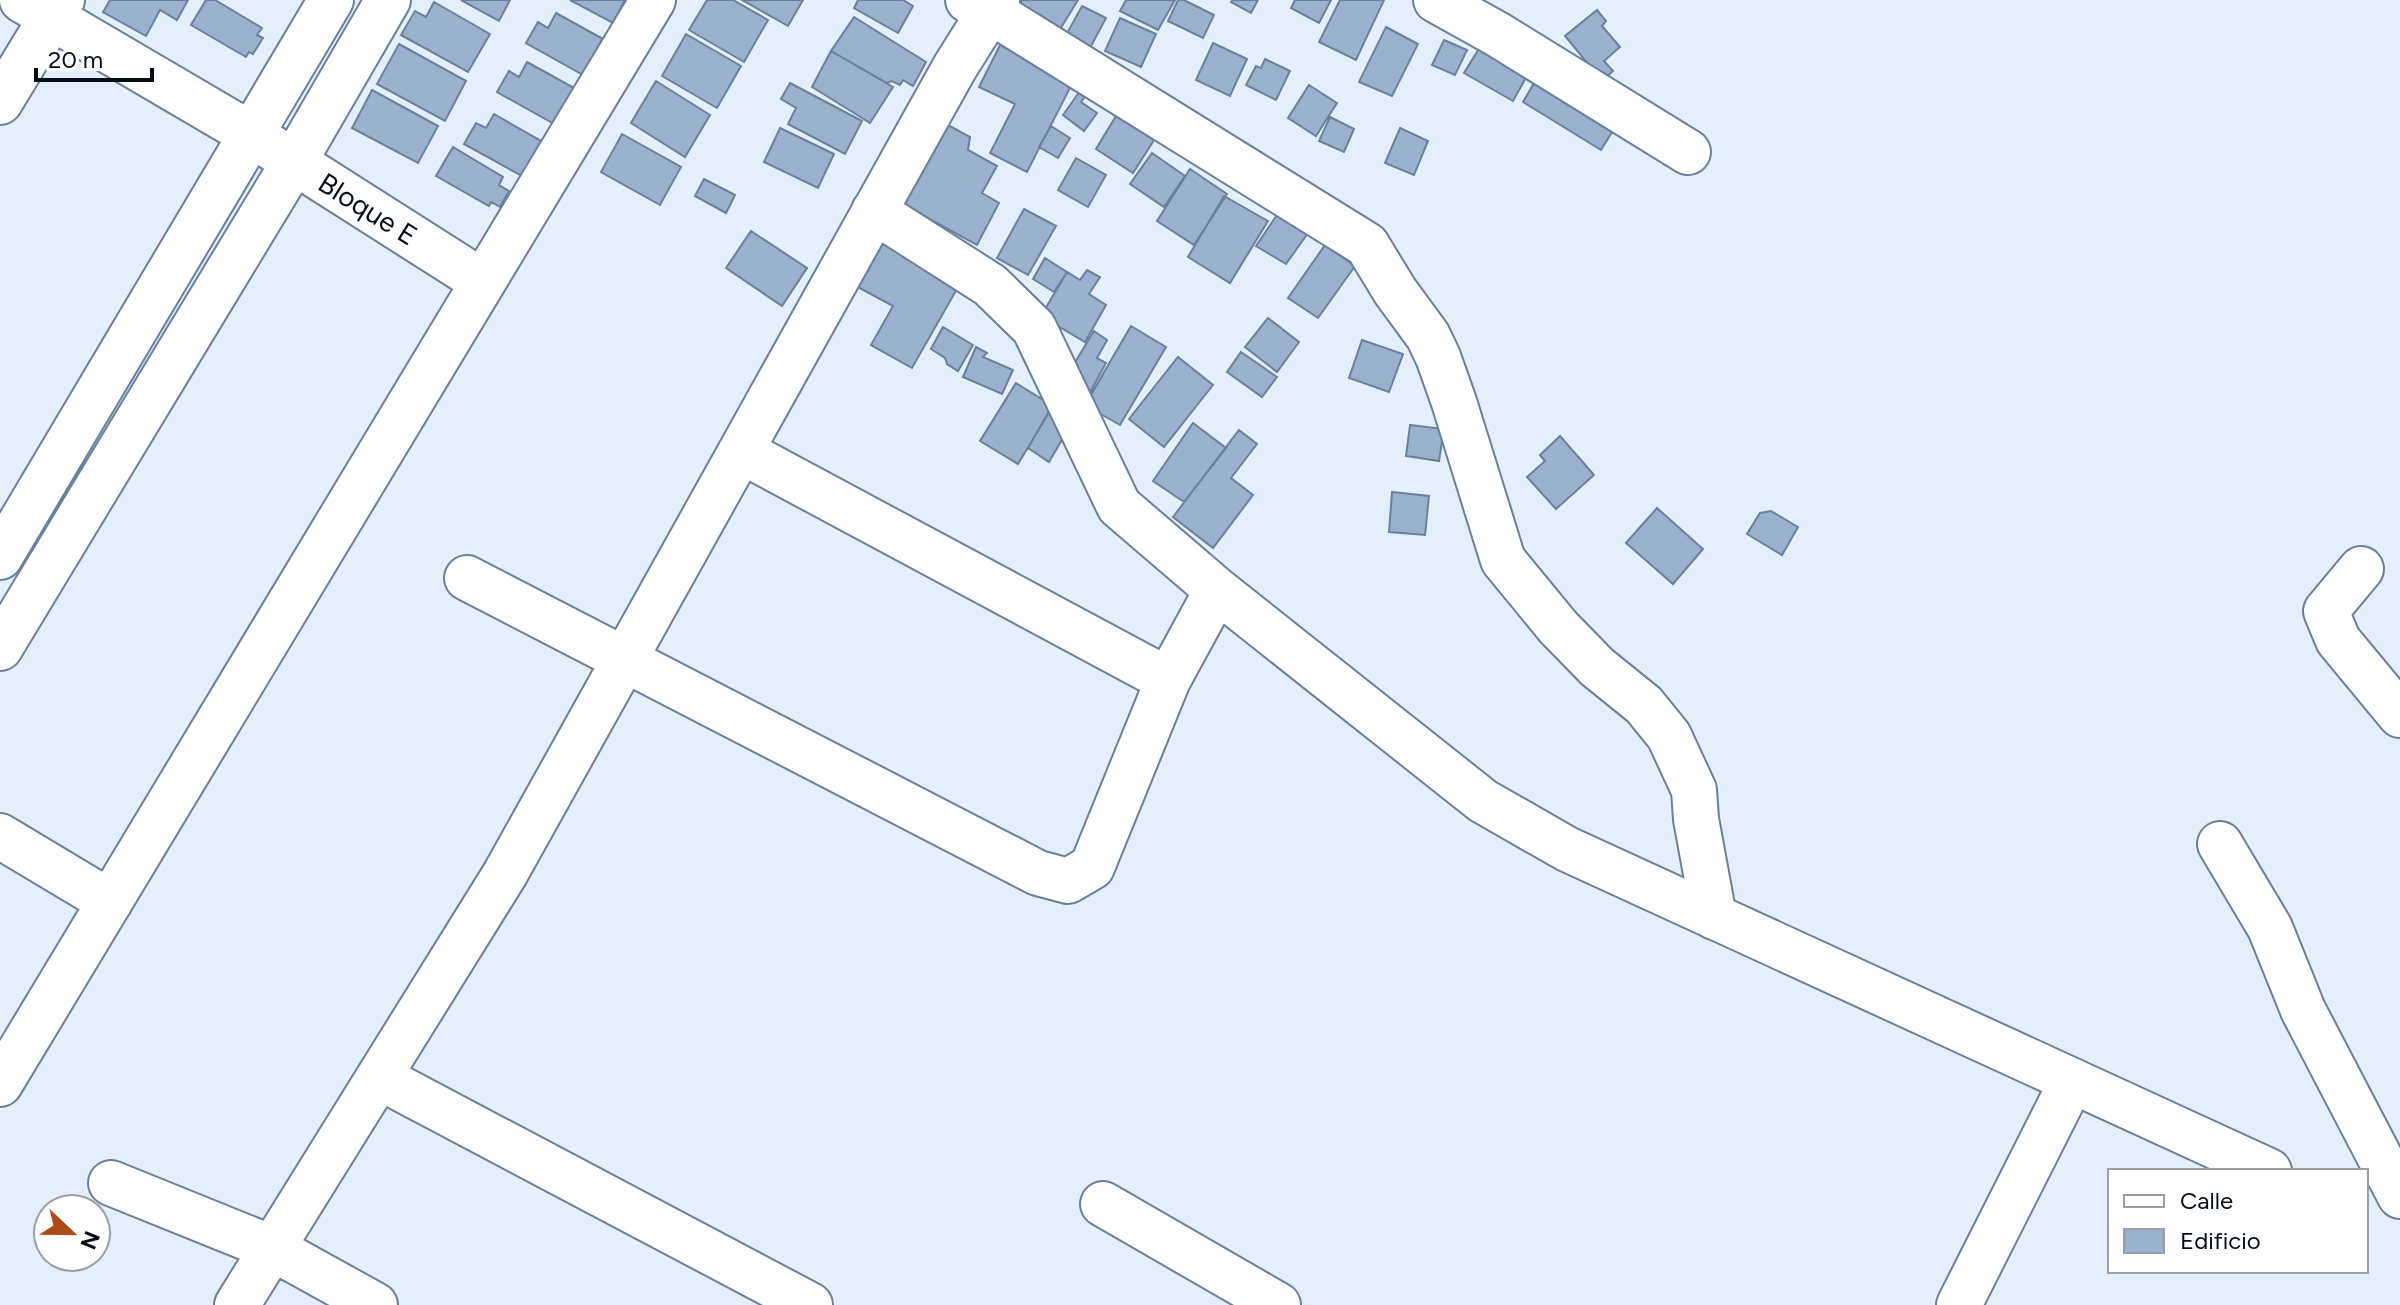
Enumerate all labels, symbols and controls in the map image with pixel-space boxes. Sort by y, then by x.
scale bar [36,32,152,82]
text: 20 m [48,45,103,74]
street label: Bloque E [312,165,424,253]
legend [2108,1169,2368,1273]
text: Calle [2180,1186,2233,1215]
north arrow [32,1193,112,1273]
text: Edificio [2180,1226,2261,1255]
text: N [74,1227,106,1253]

